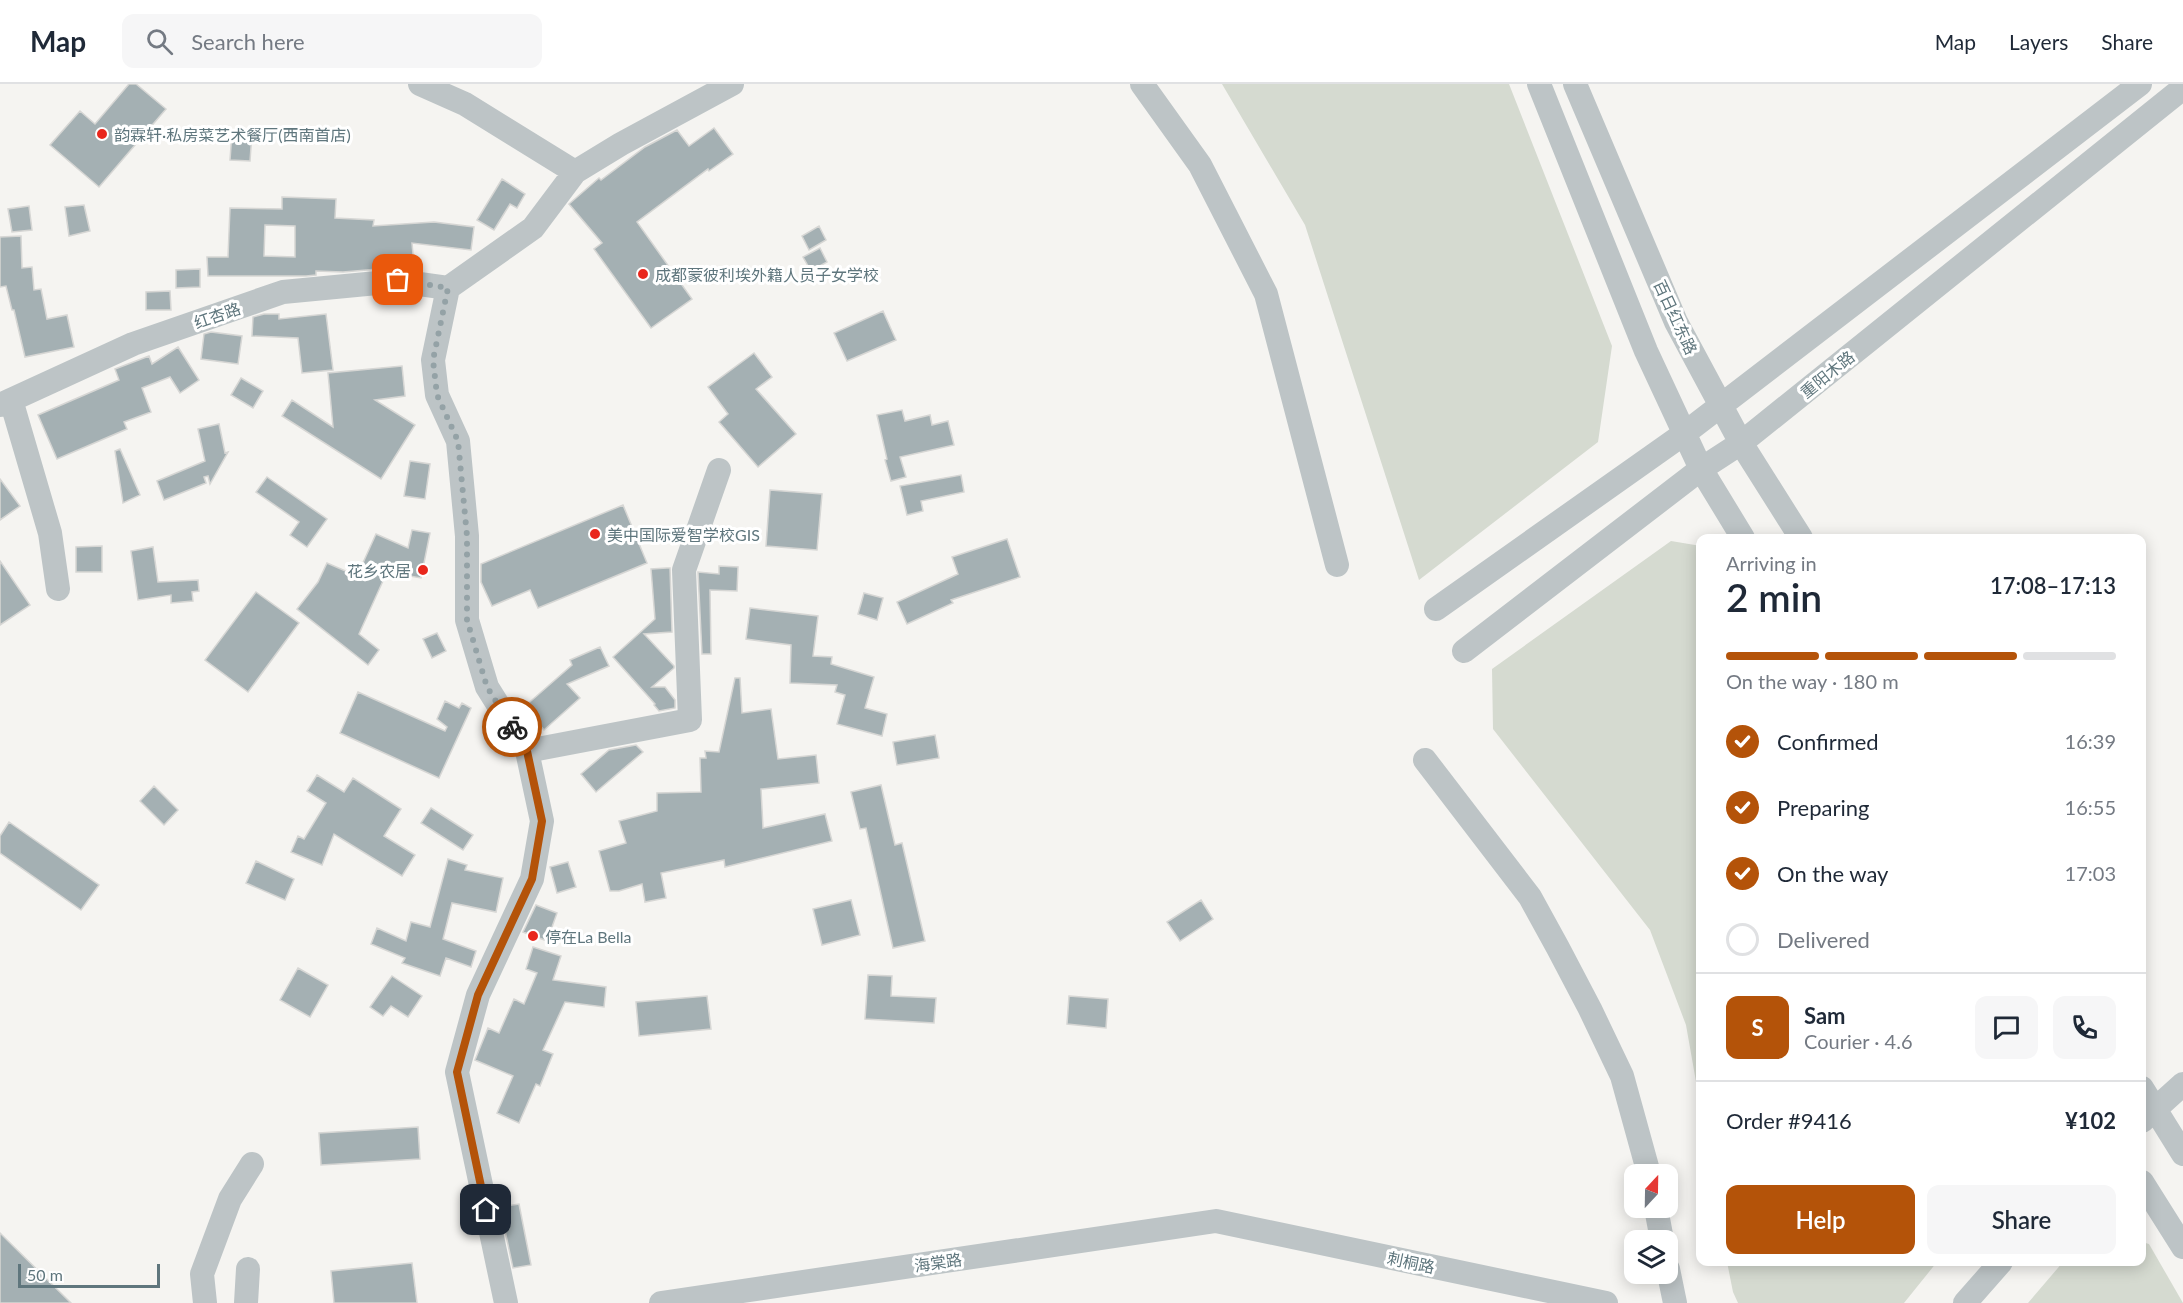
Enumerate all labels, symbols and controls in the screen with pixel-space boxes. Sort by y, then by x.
search box [122,14,542,68]
text: Map [30,24,86,58]
icon: search [143,25,176,58]
text: Search here [191,28,305,55]
text: Map [1935,29,1976,54]
text: Layers [2009,29,2068,54]
text: Share [2101,29,2153,54]
place label: 韵霖轩·私房菜艺术餐厅(西南首店) [114,125,351,144]
marker: 韵霖轩·私房菜艺术餐厅(西南首店) [95,127,109,141]
pin [372,254,423,305]
icon: bag [381,263,414,296]
place label: 成都蒙彼利埃外籍人员子女学校 [655,265,879,284]
marker: 成都蒙彼利埃外籍人员子女学校 [636,267,650,281]
street label: 百日红东路 [1650,277,1702,357]
street label: 红杏路 [191,298,243,332]
street label: 重阳木路 [1796,346,1858,402]
place label: 美中国际爱智学校GIS [607,525,760,544]
marker: 美中国际爱智学校GIS [588,527,602,541]
text: Arriving in [1726,551,1817,575]
place label: 花乡农居 [347,561,411,580]
marker: 花乡农居 [416,563,430,577]
text: 17:08–17:13 [1990,572,2116,599]
text: 2 min [1726,574,1822,620]
text: On the way · 180 m [1726,669,1899,693]
courier [482,697,542,757]
icon: bike [496,711,529,744]
icon: check [1726,725,1759,758]
text: Confirmed [1777,728,1879,755]
text: 16:39 [2065,729,2116,753]
icon: check [1726,791,1759,824]
text: Preparing [1777,794,1869,821]
text: 16:55 [2065,795,2116,819]
icon: check [1726,857,1759,890]
text: On the way [1777,860,1888,887]
text: 17:03 [2065,861,2116,885]
text: Delivered [1777,926,1870,953]
place label: 停在La Bella [545,927,631,946]
marker: 停在La Bella [526,929,540,943]
button: chat [1975,996,2038,1059]
button: phone [2053,996,2116,1059]
text: Sam [1804,1002,1846,1029]
text: S [1751,1014,1764,1041]
text: Courier · 4.6 [1804,1029,1913,1053]
text: Order #9416 [1726,1107,1852,1134]
text: ¥102 [2065,1107,2116,1134]
north arrow [1624,1164,1678,1218]
map controls [1624,1164,1678,1284]
pin [460,1184,511,1235]
button: Help [1726,1185,1915,1254]
button: Share [1927,1185,2116,1254]
icon: home [469,1193,502,1226]
button: layers [1624,1230,1678,1284]
street label: 刺桐路 [1386,1248,1436,1276]
street label: 海棠路 [913,1249,963,1275]
scale bar [18,1261,160,1288]
text: 50 m [27,1265,63,1284]

